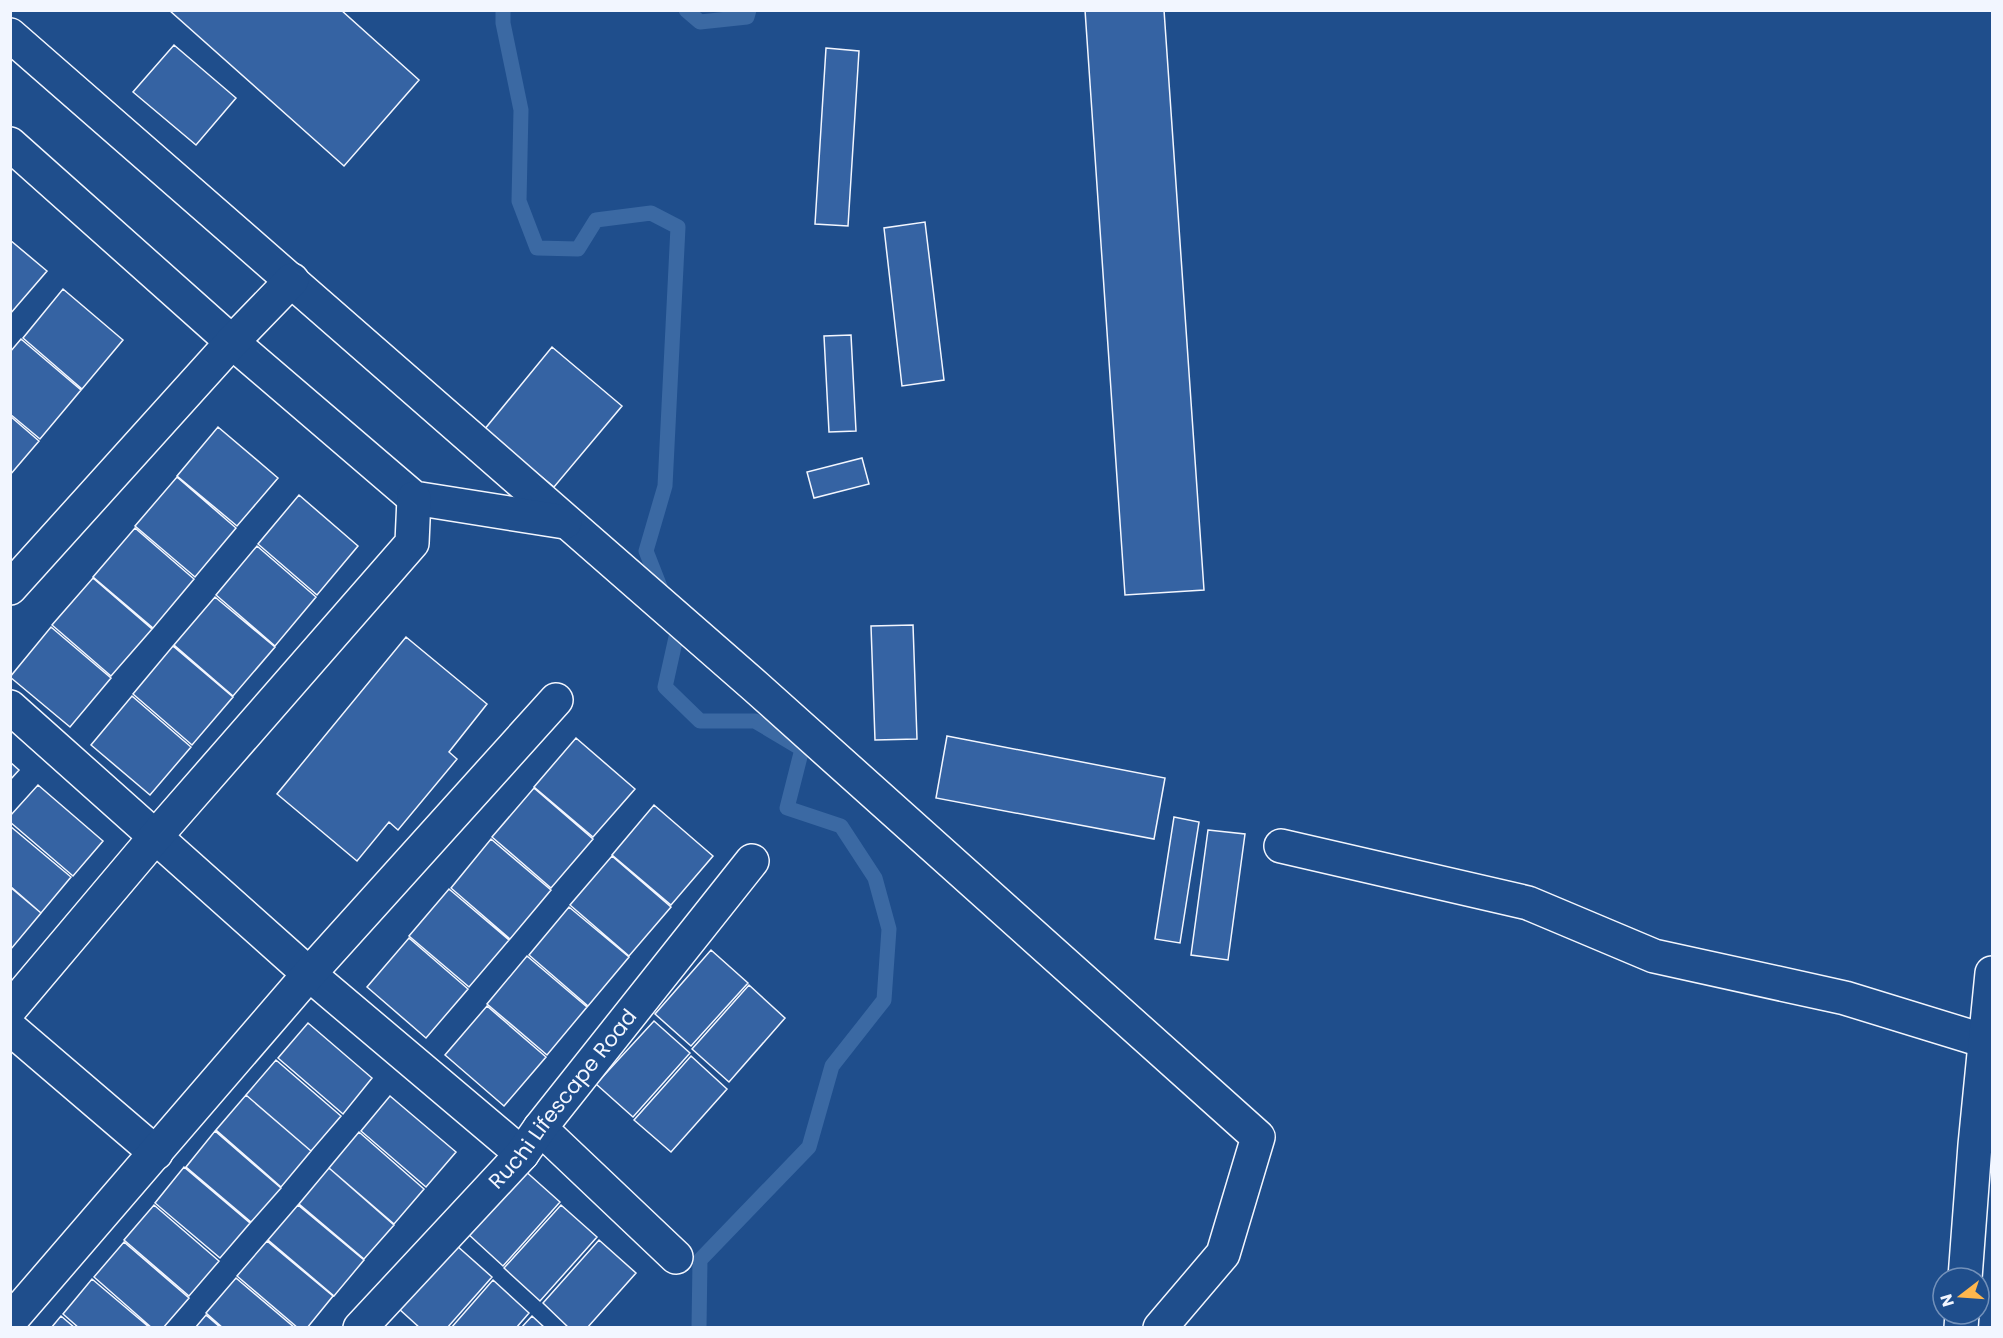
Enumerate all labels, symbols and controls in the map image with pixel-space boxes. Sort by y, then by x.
street label: Ruchi Lifescape Road [482,1003,643,1195]
north arrow [1931,1266,1991,1326]
text: N [1934,1291,1960,1309]

